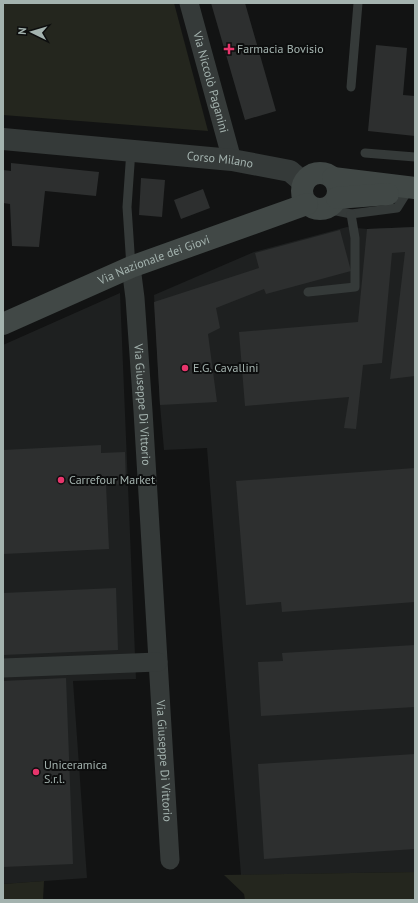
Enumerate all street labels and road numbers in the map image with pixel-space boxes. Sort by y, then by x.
street label: Via Niccolò Paganini [190,29,232,134]
street label: Corso Milano [186,148,255,171]
street label: Via Nazionale dei Giovi [94,231,212,288]
street label: Via Giuseppe Di Vittorio [131,342,154,466]
street label: Via Giuseppe Di Vittorio [153,698,176,822]

